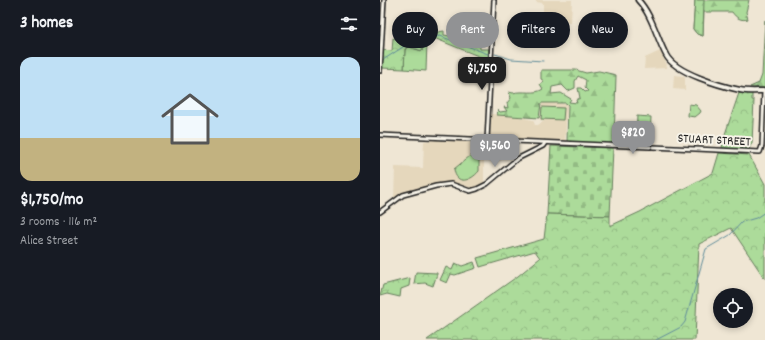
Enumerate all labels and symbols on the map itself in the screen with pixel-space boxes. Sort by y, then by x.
pin: $1,750 [449,57,515,91]
pin: $820 [609,121,657,155]
street label: STUART STREET [677,130,751,152]
pin: $1,560 [462,134,528,168]

